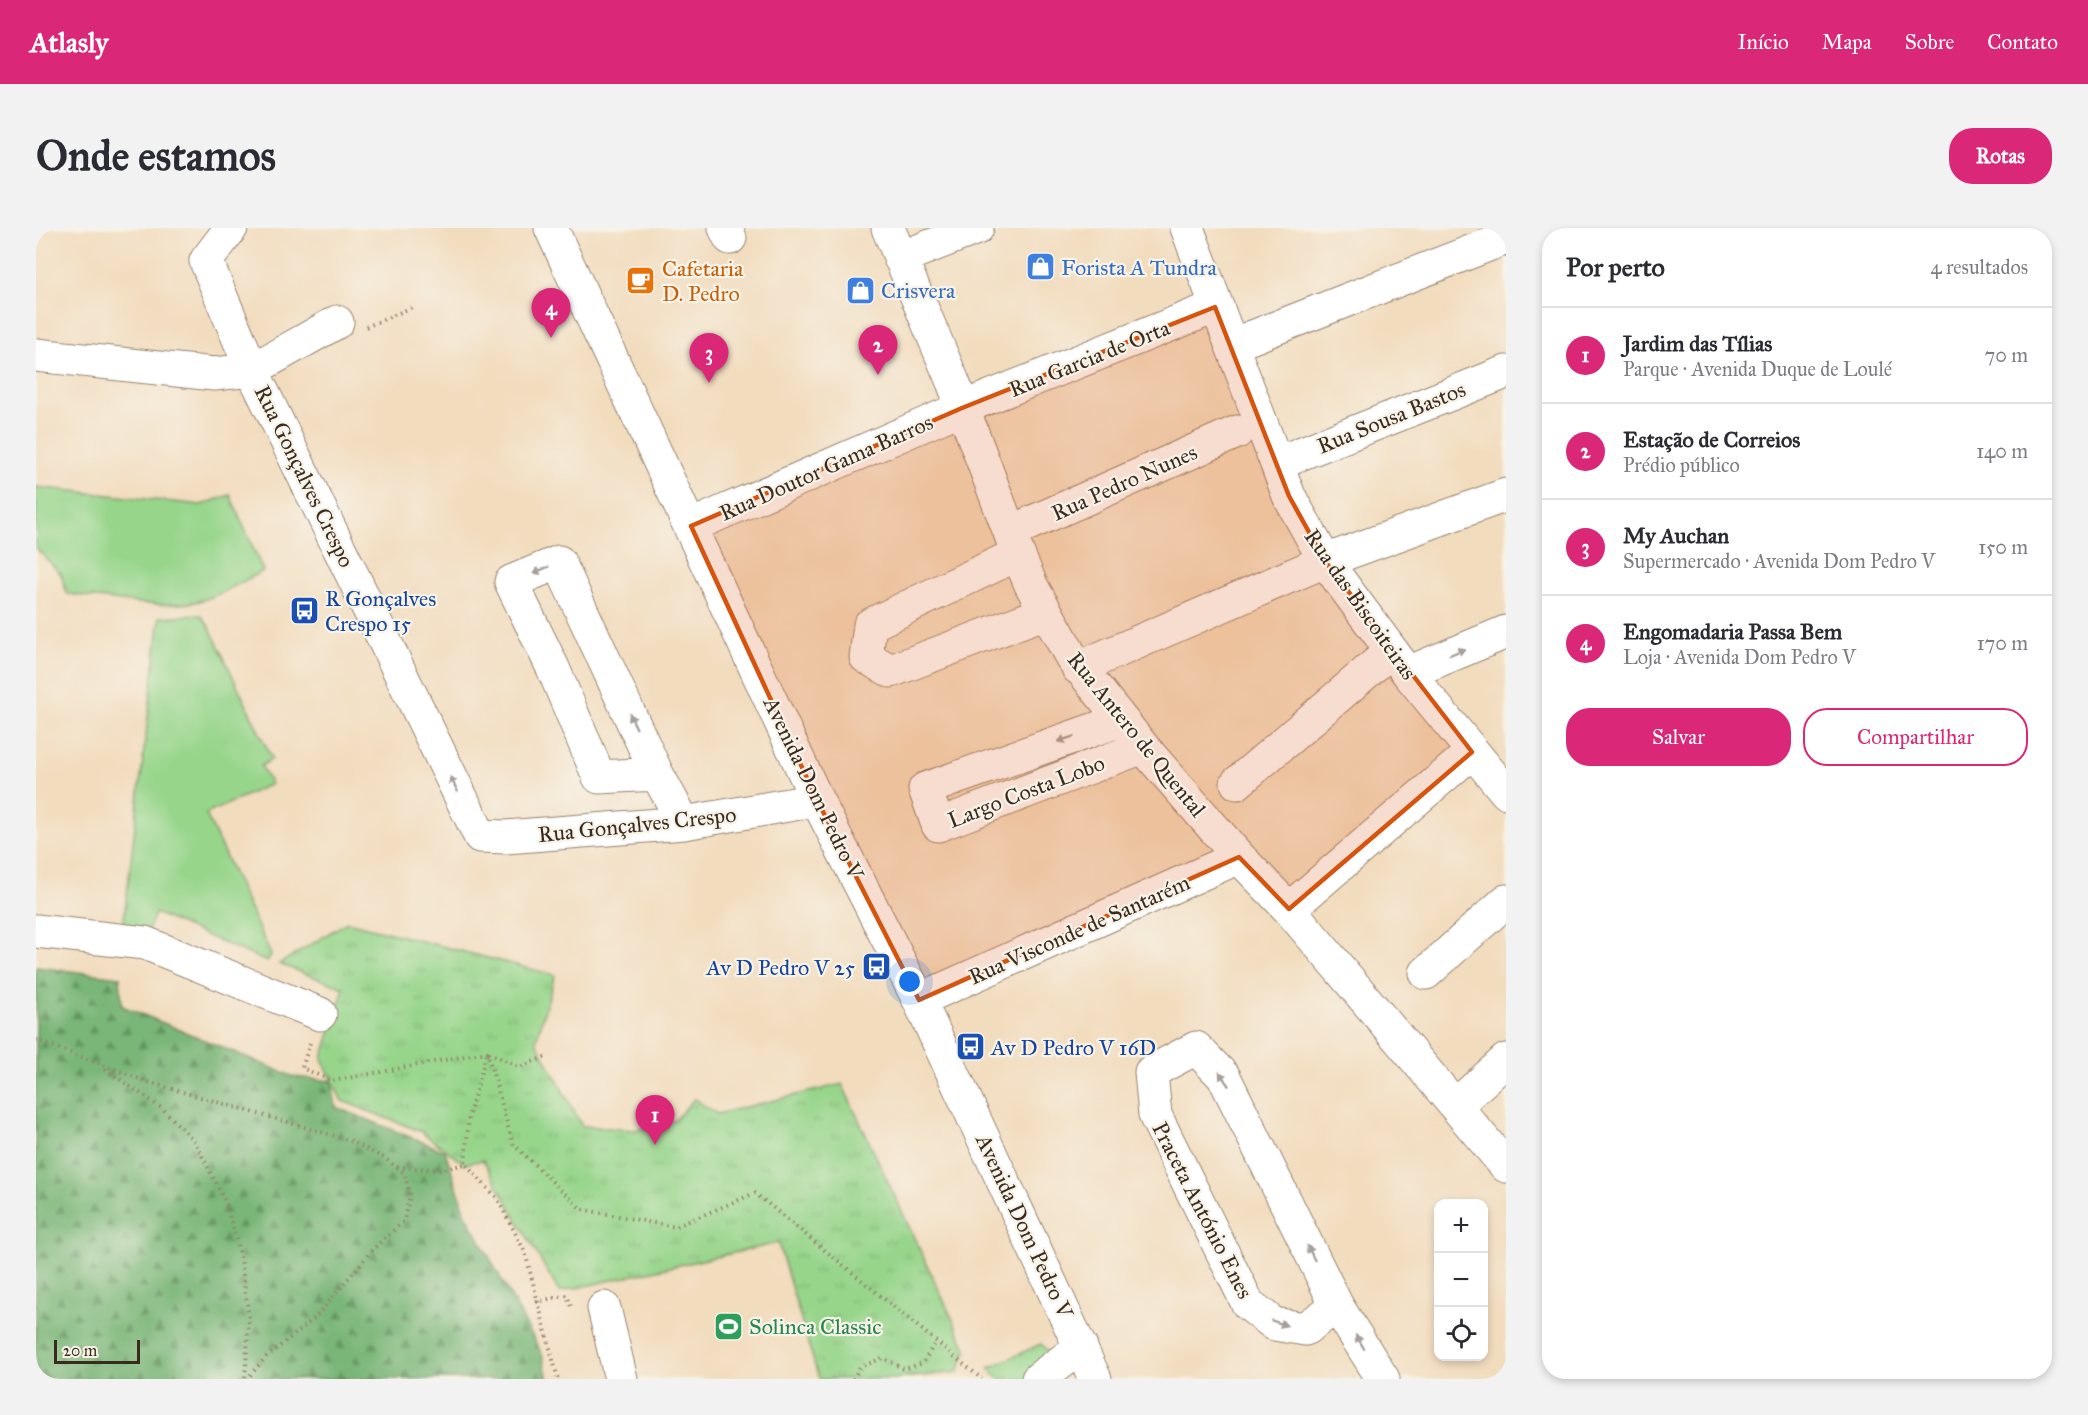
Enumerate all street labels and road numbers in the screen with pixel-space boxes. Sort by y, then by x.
street label: Rua Garcia de Orta [1005,314,1174,403]
street label: Rua Sousa Bastos [1313,375,1469,460]
street label: Rua Gonçalves Crespo [249,381,360,572]
street label: Rua Doutor Gama Barros [715,408,937,527]
street label: Rua Pedro Nunes [1047,438,1201,527]
street label: Rua das Biscoiteiras [1299,524,1423,685]
street label: Rua Antero de Quental [1062,646,1212,822]
street label: Avenida Dom Pedro V [757,692,870,885]
street label: Largo Costa Lobo [944,749,1108,834]
street label: Rua Gonçalves Crespo [537,801,738,848]
street label: Rua Visconde de Santarém [964,868,1194,990]
street label: Praceta António Enes [1146,1117,1259,1303]
street label: Avenida Dom Pedro V [970,1129,1080,1324]

